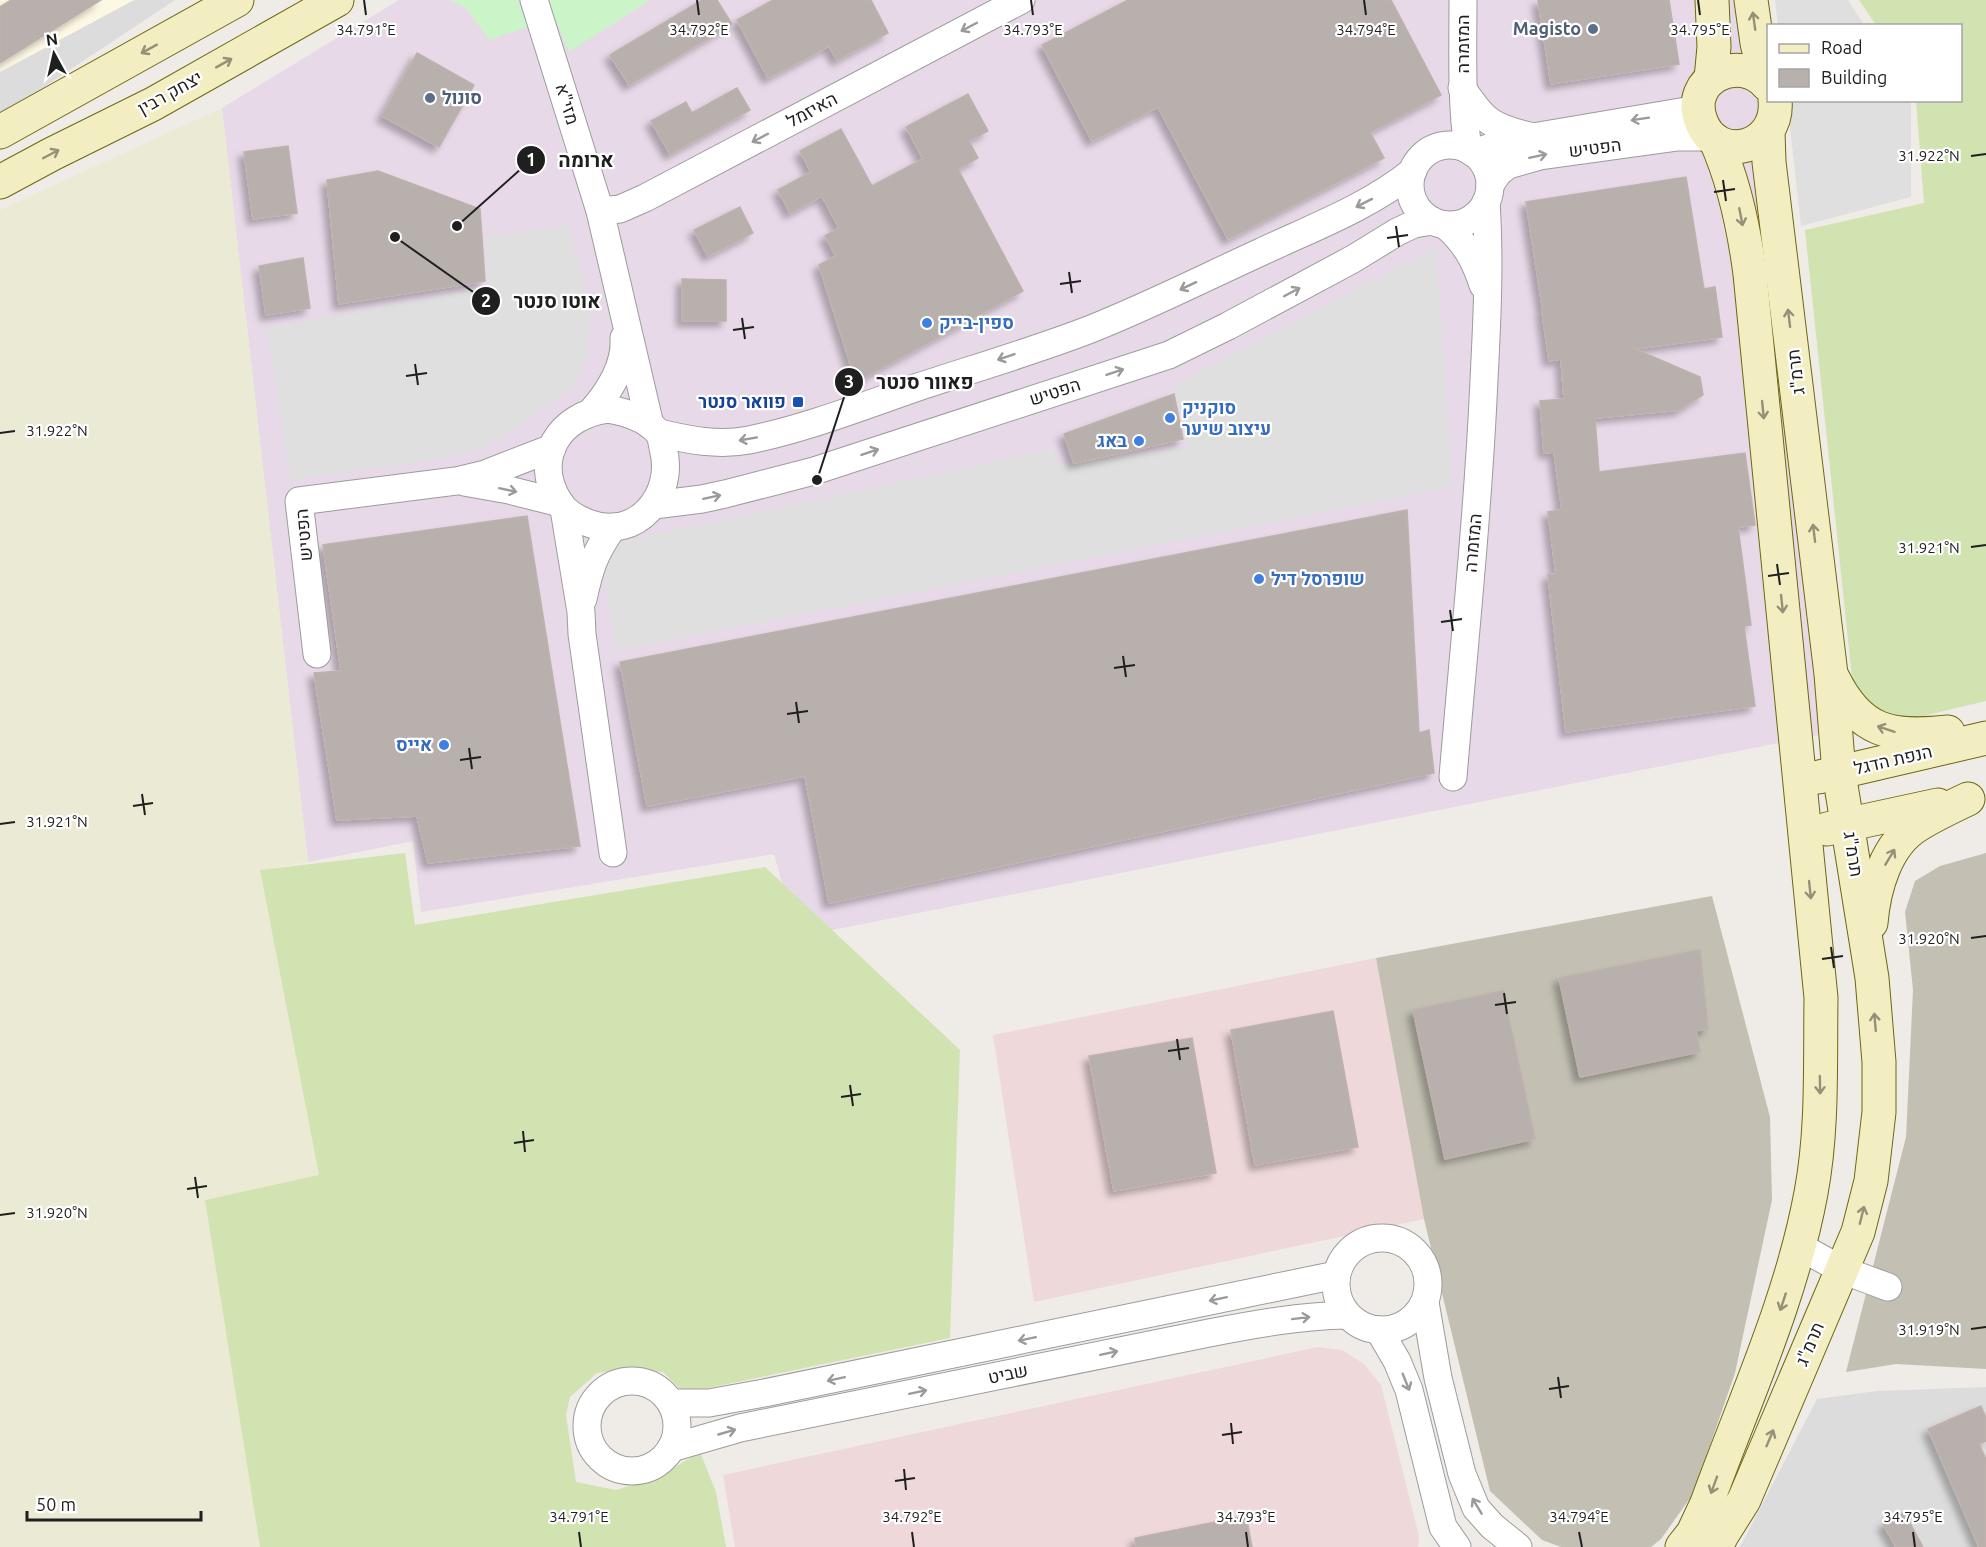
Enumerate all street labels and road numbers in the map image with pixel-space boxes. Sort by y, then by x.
street label: המזמרה [1452,14,1472,74]
street label: יצחק רבין [134,66,206,119]
street label: מזי"א [552,81,584,127]
street label: האיזמל [783,87,840,131]
street label: הפטיש [1568,134,1622,160]
street label: תרמ"ג [1782,348,1808,396]
street label: הפטיש [1027,373,1083,409]
street label: הפטיש [291,508,315,562]
street label: המזמרה [1459,513,1485,573]
street label: הנפת הדגל [1852,740,1934,778]
street label: תרמ"ג [1841,830,1867,878]
street label: תרמ"ג [1791,1319,1827,1369]
street label: שביט [986,1359,1030,1387]

